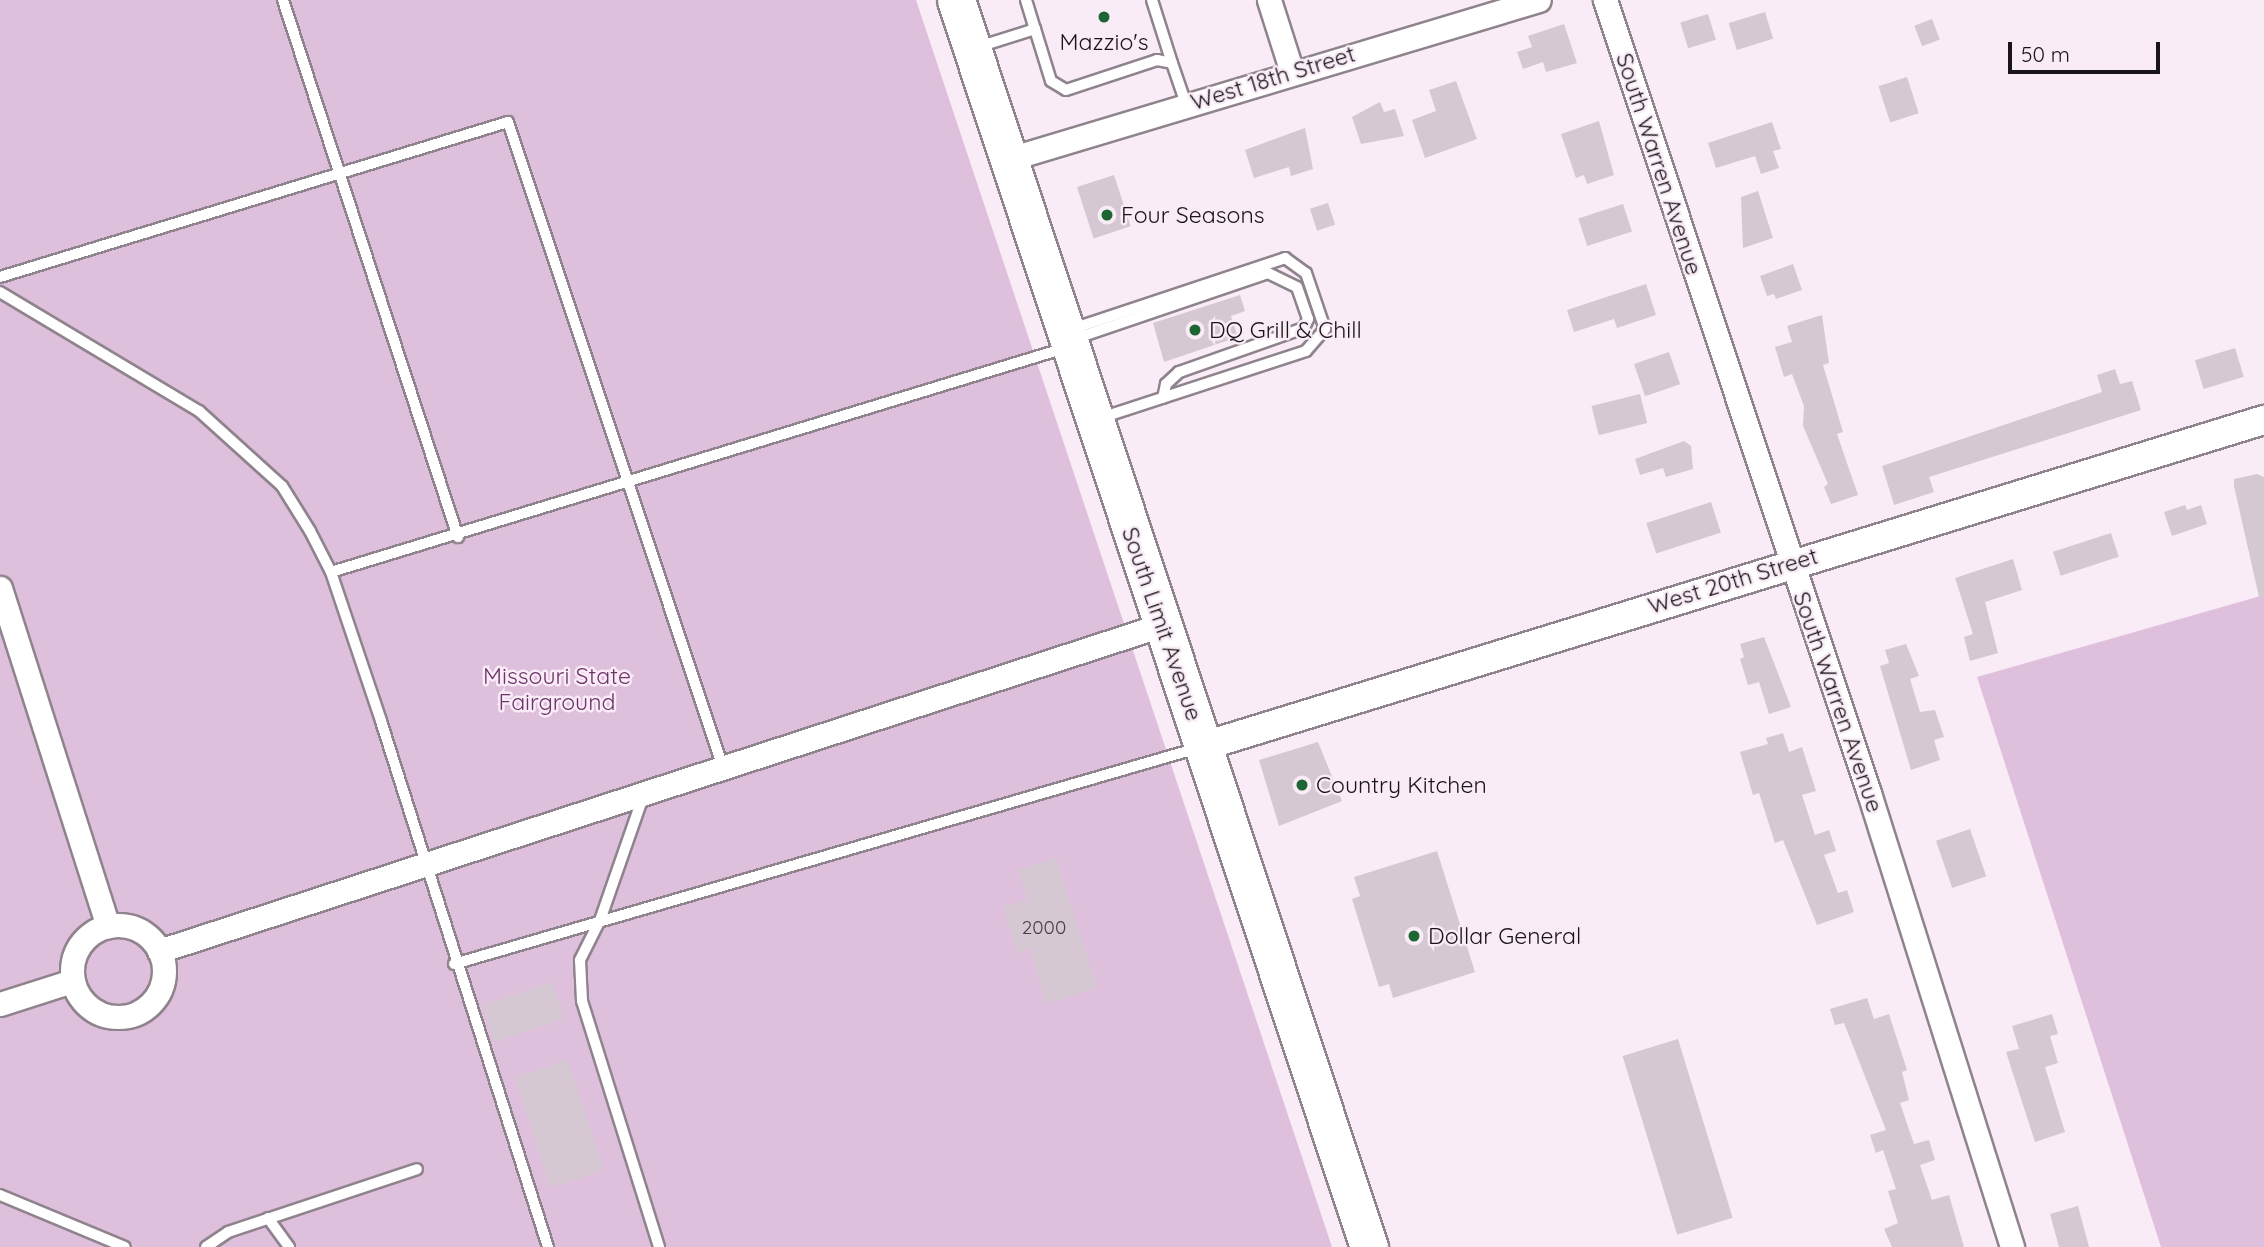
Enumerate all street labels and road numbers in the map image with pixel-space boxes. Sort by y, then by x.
street label: West 18th Street [1187,40,1359,116]
street label: South Warren Avenue [1610,50,1708,278]
street label: South Limit Avenue [1116,524,1208,724]
street label: West 20th Street [1645,542,1821,620]
street label: South Warren Avenue [1787,588,1889,816]

